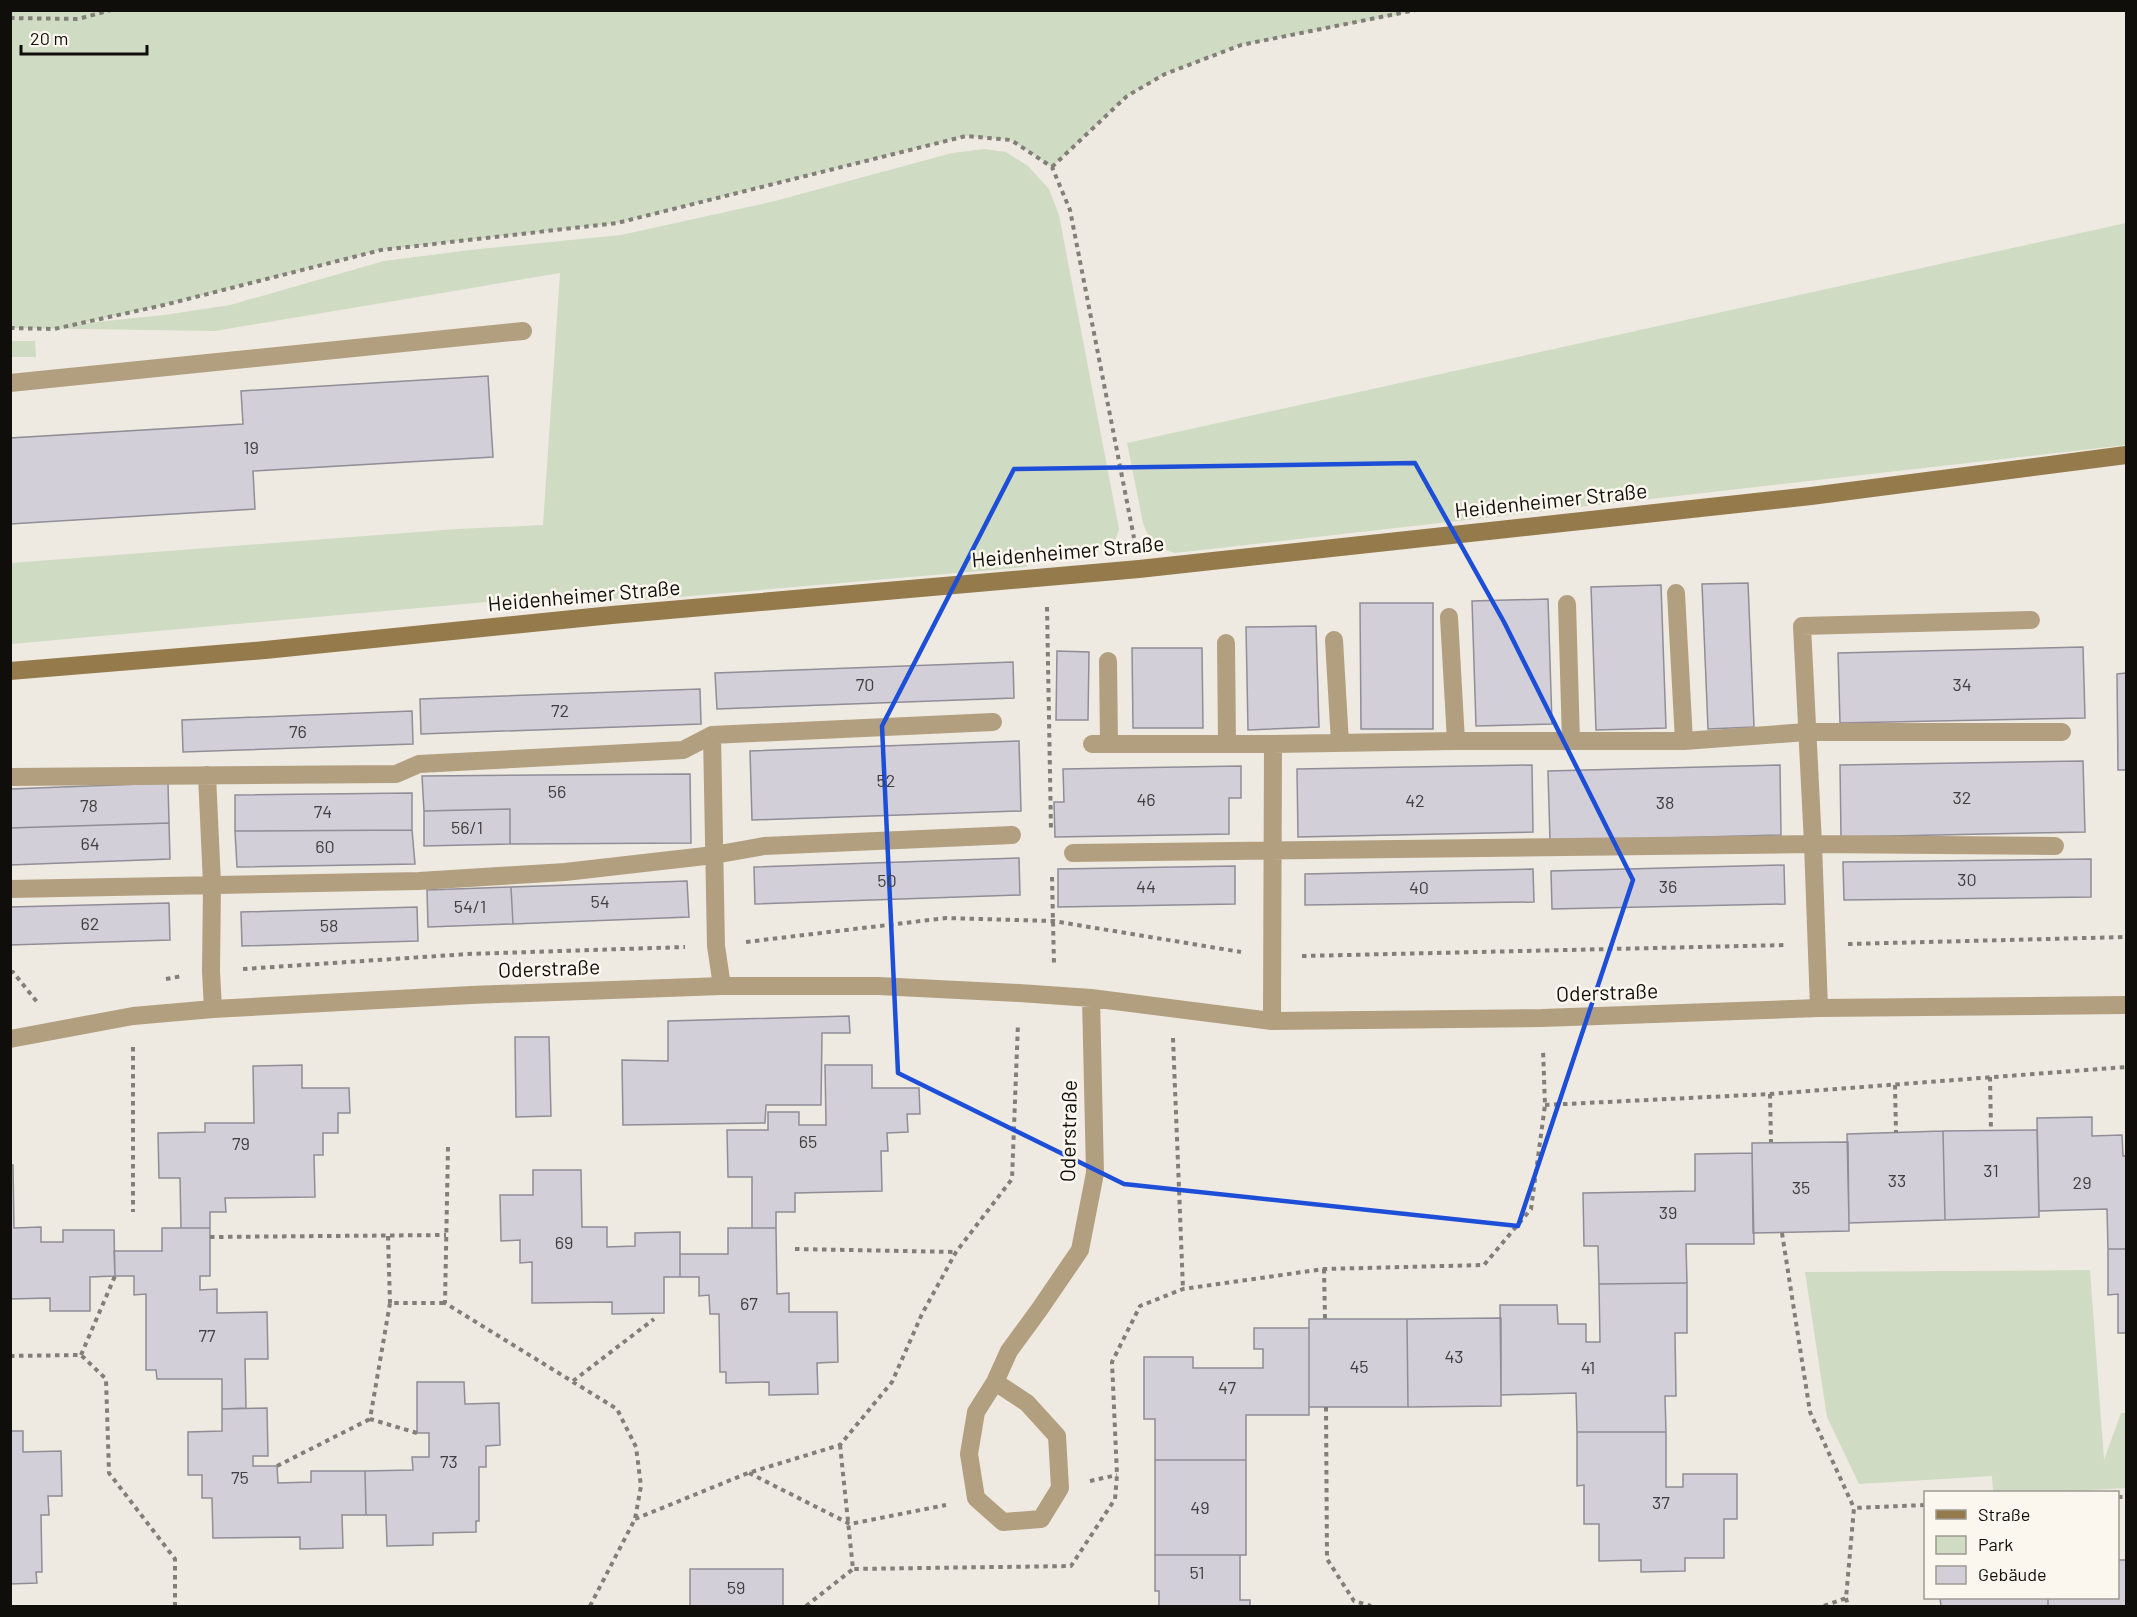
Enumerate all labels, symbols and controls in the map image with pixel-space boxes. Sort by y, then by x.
scale bar [21,18,147,56]
text: 20 m [30,27,68,49]
house number: 19 [243,436,259,458]
street label: Heidenheimer Straße [1453,477,1648,522]
street label: Heidenheimer Straße [970,530,1165,571]
street label: Heidenheimer Straße [486,574,681,615]
house number: 70 [856,673,874,695]
house number: 34 [1952,673,1972,695]
house number: 72 [551,699,569,721]
house number: 76 [289,720,307,742]
house number: 52 [877,769,895,791]
house number: 56 [548,780,566,802]
house number: 32 [1953,786,1971,808]
house number: 46 [1136,788,1156,810]
house number: 42 [1405,789,1425,811]
house number: 38 [1656,791,1674,813]
house number: 78 [80,794,98,816]
house number: 74 [314,800,332,822]
house number: 56/1 [451,816,483,838]
house number: 64 [80,832,100,854]
house number: 60 [315,835,335,857]
house number: 30 [1957,868,1977,890]
house number: 50 [877,869,897,891]
house number: 44 [1136,875,1156,897]
house number: 36 [1659,875,1677,897]
house number: 40 [1409,876,1429,898]
house number: 54 [590,890,610,912]
house number: 54/1 [454,895,486,917]
house number: 62 [81,912,99,934]
house number: 58 [320,914,338,936]
street label: Oderstraße [497,953,600,982]
street label: Oderstraße [1555,977,1658,1006]
street label: Oderstraße [1054,1080,1081,1182]
house number: 65 [799,1130,817,1152]
house number: 79 [232,1132,250,1154]
house number: 31 [1983,1159,1999,1181]
house number: 33 [1888,1169,1906,1191]
house number: 29 [2072,1171,2092,1193]
house number: 35 [1792,1176,1810,1198]
house number: 39 [1659,1201,1677,1223]
house number: 69 [555,1231,573,1253]
house number: 67 [740,1292,758,1314]
house number: 77 [198,1324,216,1346]
house number: 43 [1444,1345,1464,1367]
house number: 45 [1349,1355,1369,1377]
house number: 41 [1581,1356,1595,1378]
house number: 47 [1218,1376,1236,1398]
house number: 73 [440,1450,458,1472]
house number: 75 [231,1466,249,1488]
house number: 37 [1652,1491,1670,1513]
legend [1924,1491,2119,1599]
house number: 49 [1190,1496,1210,1518]
text: Straße [1978,1503,2030,1525]
text: Park [1978,1533,2013,1555]
house number: 51 [1189,1561,1205,1583]
text: Gebäude [1978,1563,2047,1585]
house number: 59 [727,1576,745,1598]

